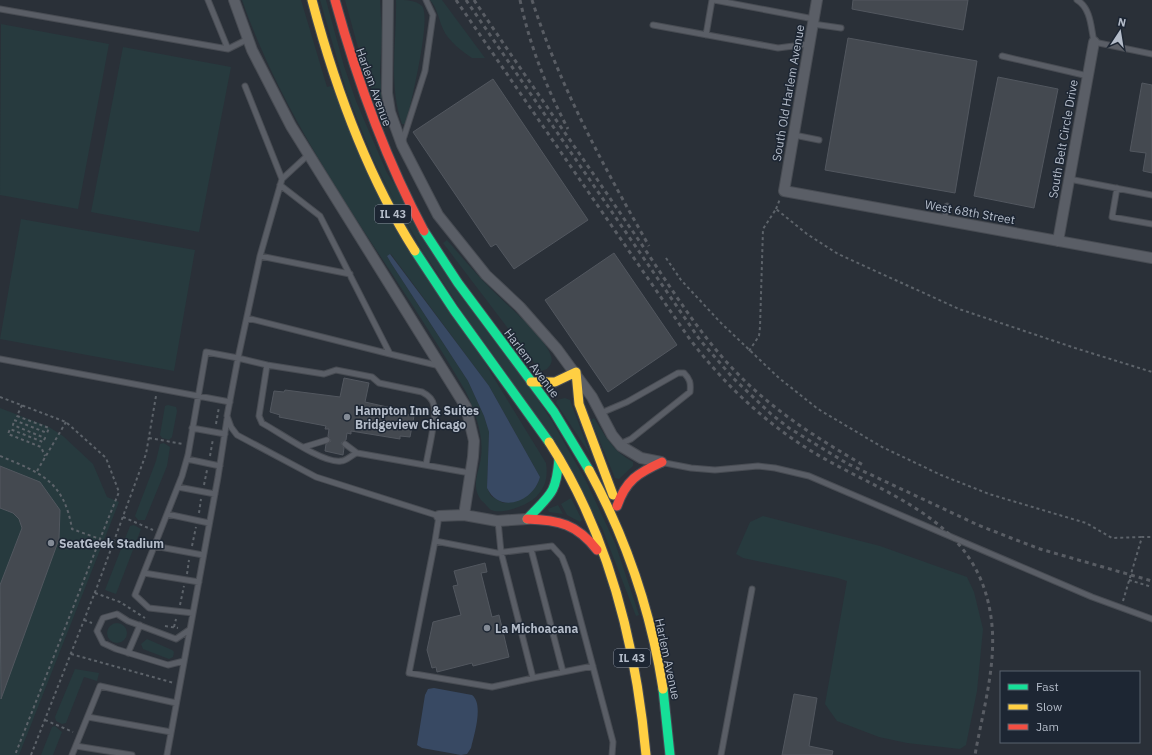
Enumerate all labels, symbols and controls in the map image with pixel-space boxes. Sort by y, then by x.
north arrow [1100,12,1140,52]
text: N [1117,15,1127,30]
street label: South Old Harlem Avenue [769,23,807,162]
street label: Harlem Avenue [353,46,395,129]
street label: South Belt Circle Drive [1045,78,1081,200]
street label: West 68th Street [924,197,1016,227]
road number: IL 43 [375,205,411,223]
street label: Harlem Avenue [501,326,563,401]
place label: Hampton Inn & Suites Bridgeview Chicago [355,403,479,432]
marker: Hampton Inn & Suites Bridgeview Chicago [342,412,352,422]
place label: SeatGeek Stadium [59,536,164,551]
marker: SeatGeek Stadium [46,538,56,548]
street label: Harlem Avenue [652,617,684,701]
place label: La Michoacana [495,621,578,636]
marker: La Michoacana [482,623,492,633]
road number: IL 43 [614,649,650,667]
legend [1000,671,1140,743]
text: Fast [1036,679,1059,694]
text: Slow [1036,699,1062,714]
text: Jam [1036,719,1059,734]

